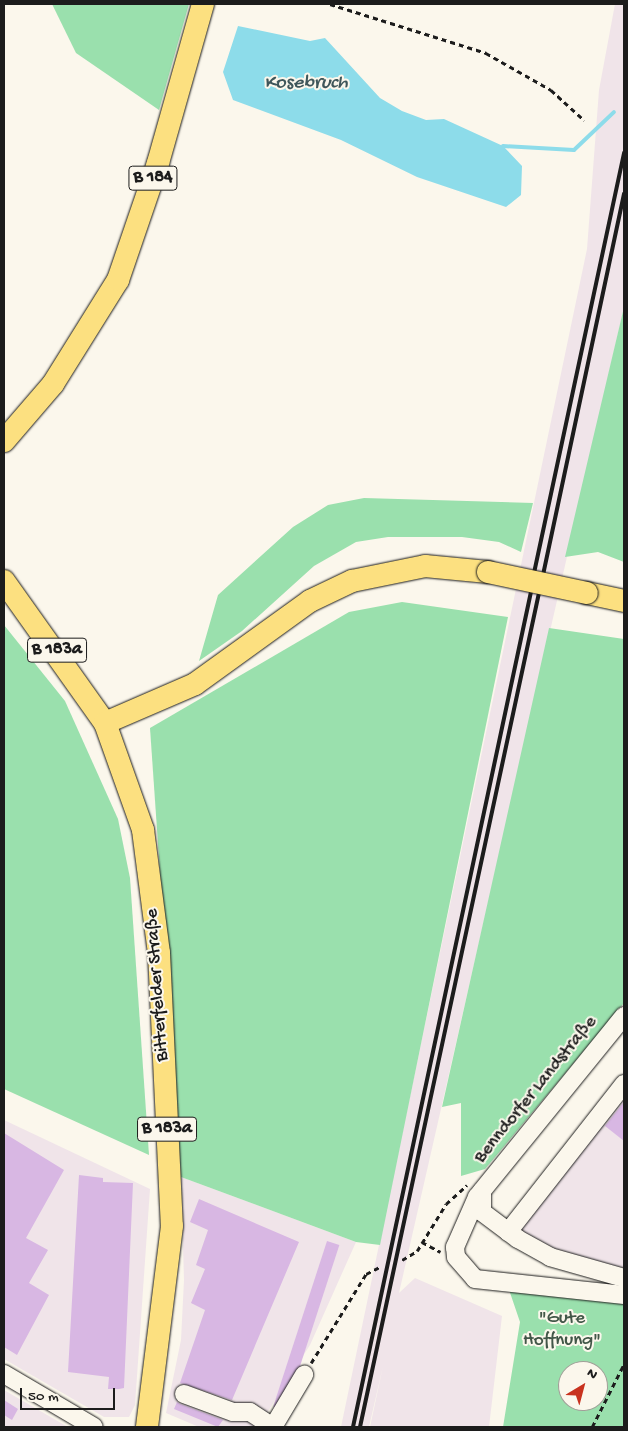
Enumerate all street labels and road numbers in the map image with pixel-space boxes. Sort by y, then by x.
road number: B 184 [128,162,178,194]
road number: B 183a [27,634,87,666]
street label: Bitterfelder Straße [141,908,175,1062]
street label: Benndorfer Landstraße [469,1012,603,1168]
road number: B 183a [137,1114,197,1144]

